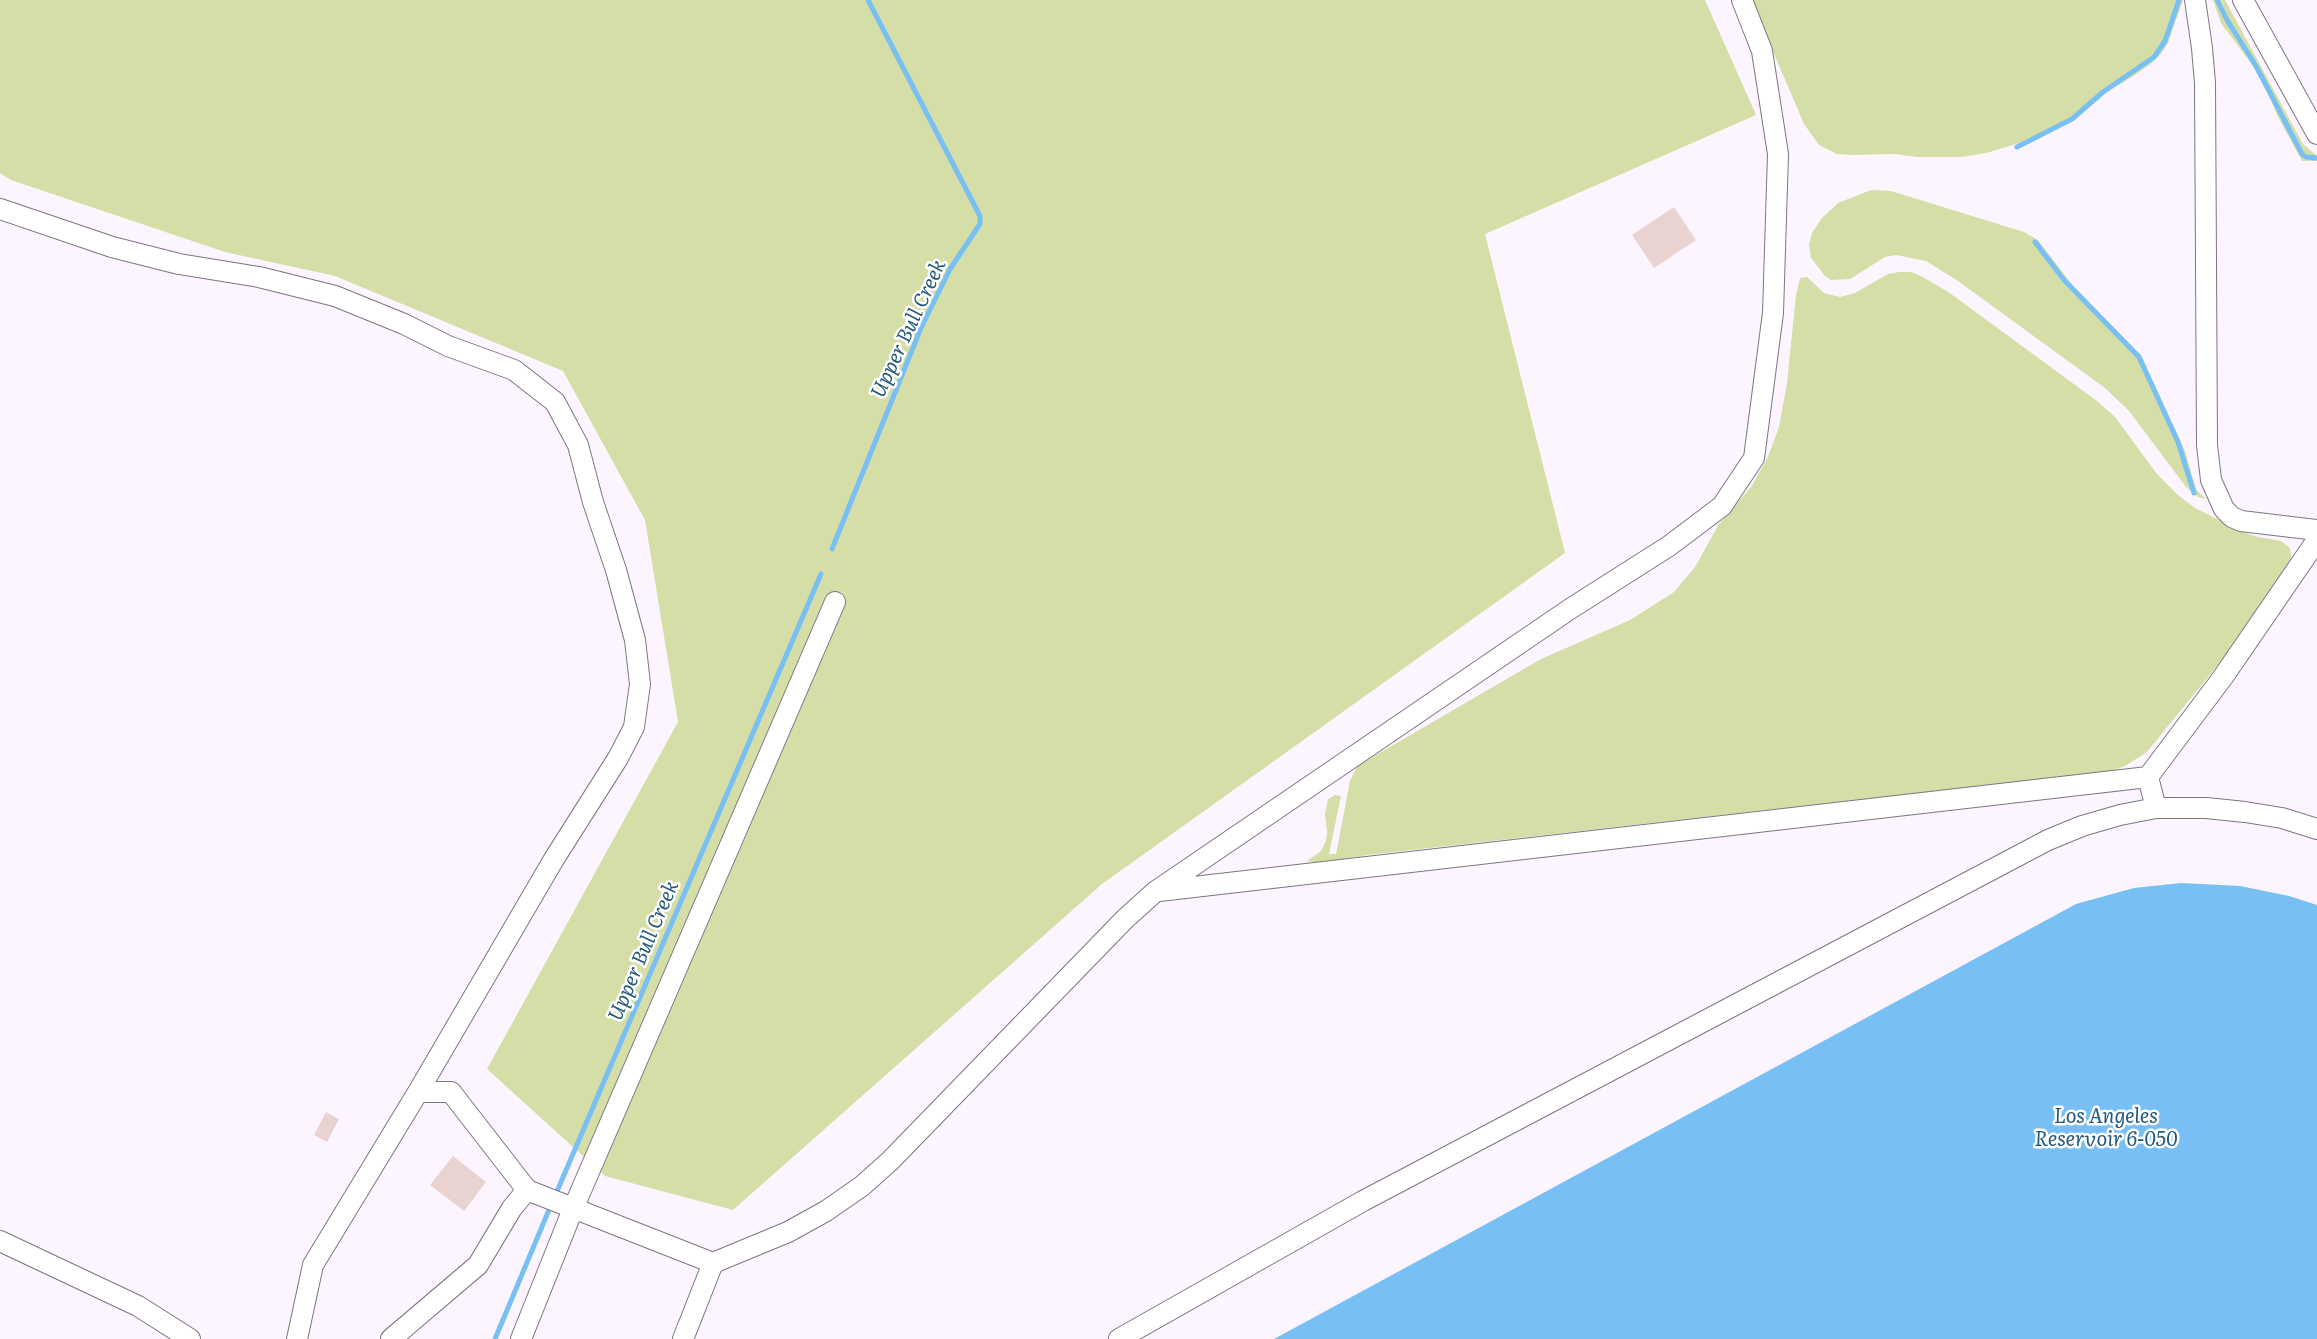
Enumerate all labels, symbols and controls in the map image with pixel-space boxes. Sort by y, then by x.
water label: Upper Bull Creek [866,256,952,402]
water label: Upper Bull Creek [604,877,684,1025]
water label: Los Angeles Reservoir 6-050 [2035,1105,2177,1152]

